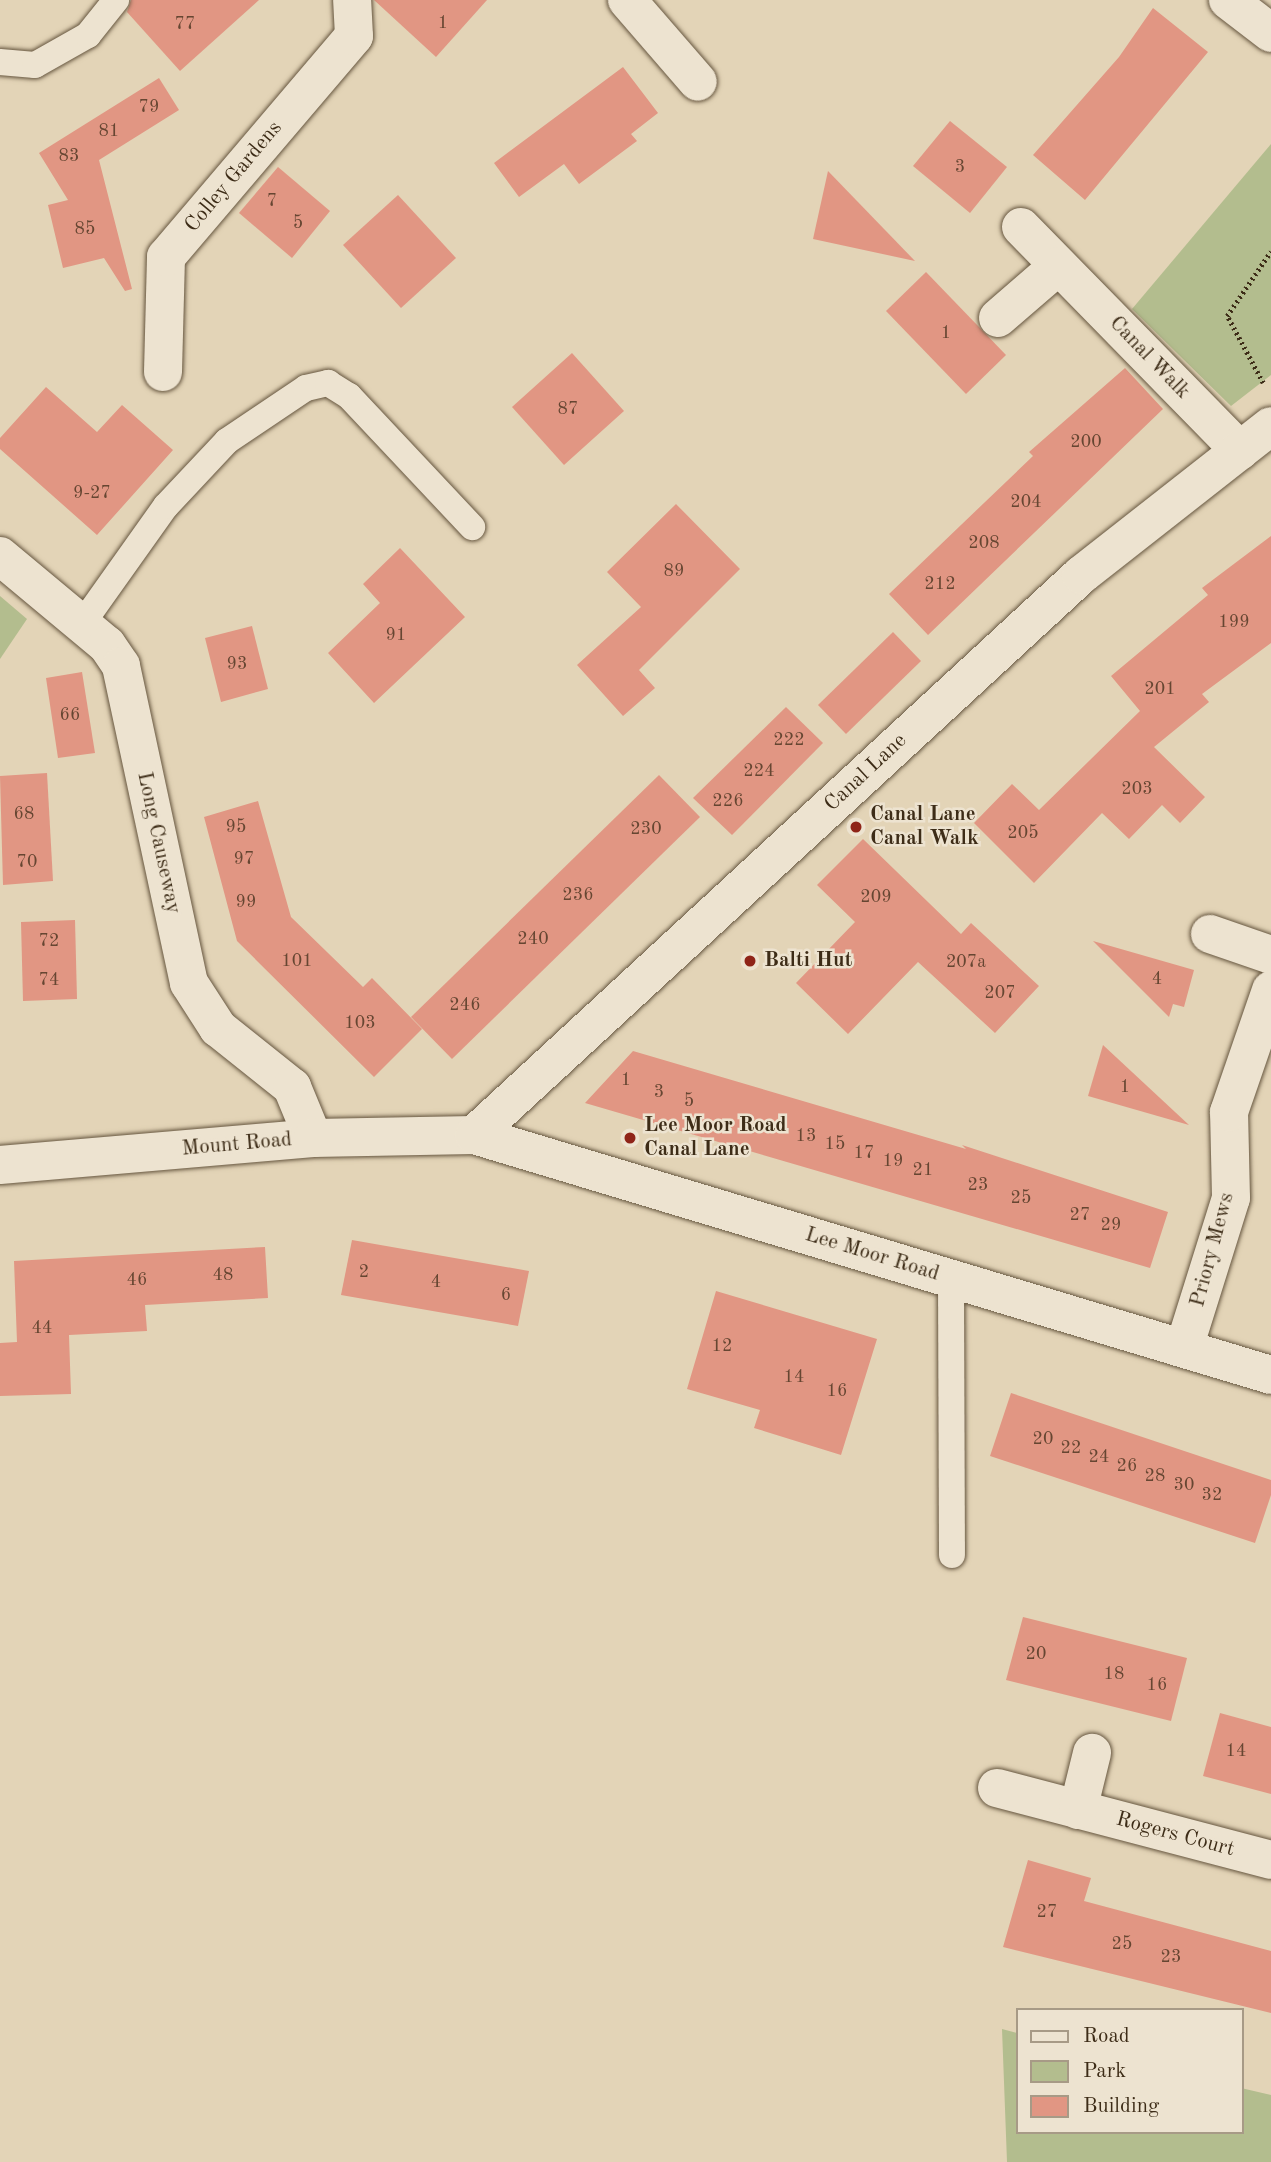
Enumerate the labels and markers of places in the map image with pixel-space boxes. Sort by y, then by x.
place label: Canal Lane Canal Walk [870,802,979,852]
marker: Canal Lane Canal Walk [848,819,864,835]
place label: Balti Hut [764,948,852,974]
marker: Balti Hut [742,953,758,969]
place label: Lee Moor Road Canal Lane [644,1113,787,1163]
marker: Lee Moor Road Canal Lane [622,1130,638,1146]

